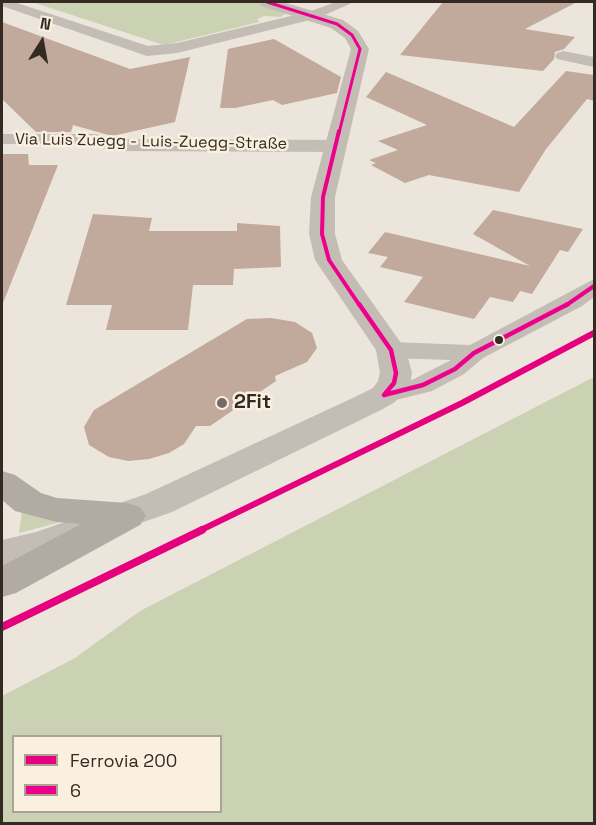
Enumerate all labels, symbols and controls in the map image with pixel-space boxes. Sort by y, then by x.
north arrow [12,12,72,72]
text: N [38,13,53,35]
street label: Via Luis Zuegg - Luis-Zuegg-Straße [15,130,287,154]
unlabelled marker [493,334,505,346]
place label: 2Fit [234,391,271,415]
marker: 2Fit [215,396,229,410]
legend [12,735,222,813]
text: Ferrovia 200 [70,749,177,772]
text: 6 [70,779,81,802]

